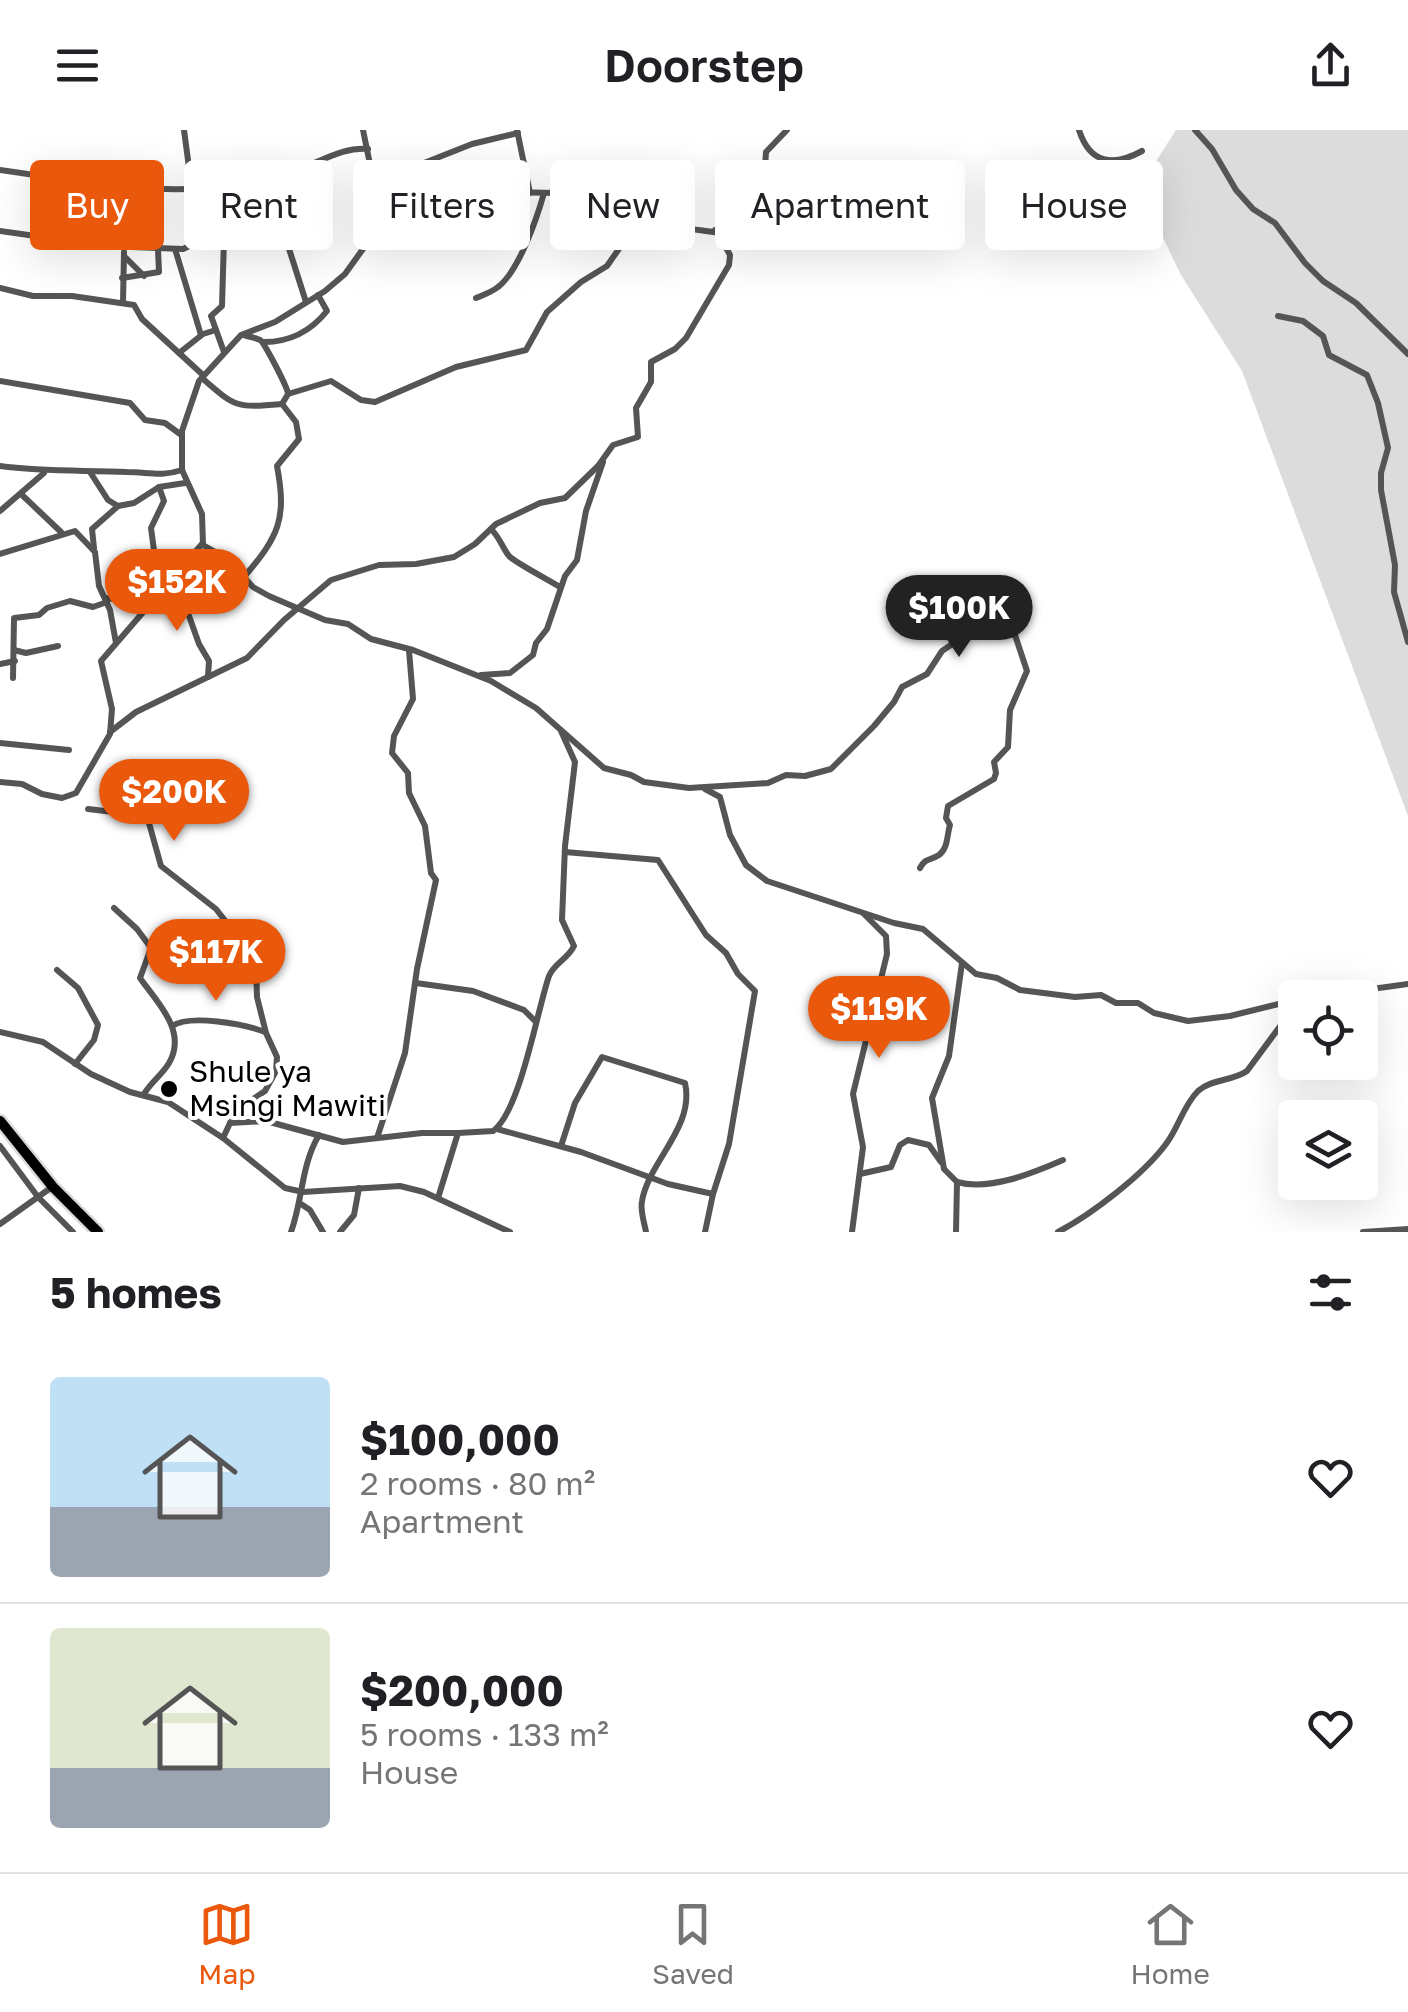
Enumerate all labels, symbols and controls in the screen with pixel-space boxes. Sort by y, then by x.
icon: menu [50,38,105,93]
text: Doorstep [604,38,804,92]
icon: share [1303,38,1358,93]
chip: Buy [30,160,164,250]
chip: Rent [184,160,333,250]
chip: Filters [353,160,530,250]
chip: New [550,160,695,250]
chip: Apartment [715,160,965,250]
chip: House [985,160,1163,250]
pin: $152K [107,549,247,634]
text: $152K [127,562,227,600]
pin: $100K [889,575,1029,660]
text: $100K [908,588,1010,626]
pin: $200K [104,759,244,844]
text: $200K [121,772,227,810]
pin: $117K [146,919,286,1004]
text: $117K [168,932,264,970]
pin: $119K [809,976,949,1061]
map controls [1278,980,1378,1200]
button: locate [1278,980,1378,1080]
text: $119K [830,989,928,1027]
place label: Shule ya Msingi Mawiti [189,1053,386,1123]
marker: Shule ya Msingi Mawiti [158,1078,180,1100]
button: layers [1278,1100,1378,1200]
icon: filters [1303,1265,1358,1320]
text: 5 homes [50,1267,222,1317]
text: $100,000 [360,1414,560,1464]
icon: home [130,1417,250,1537]
icon: heart [1303,1450,1358,1505]
text: 2 rooms · 80 m² [360,1464,595,1502]
text: Apartment [360,1502,524,1540]
text: $200,000 [360,1665,564,1715]
icon: home [130,1668,250,1788]
icon: heart [1303,1701,1358,1756]
text: 5 rooms · 133 m² [360,1715,609,1753]
text: House [360,1753,458,1791]
tab: Map [198,1897,255,1990]
tab: Saved [652,1897,734,1990]
tab: Home [1131,1897,1210,1990]

